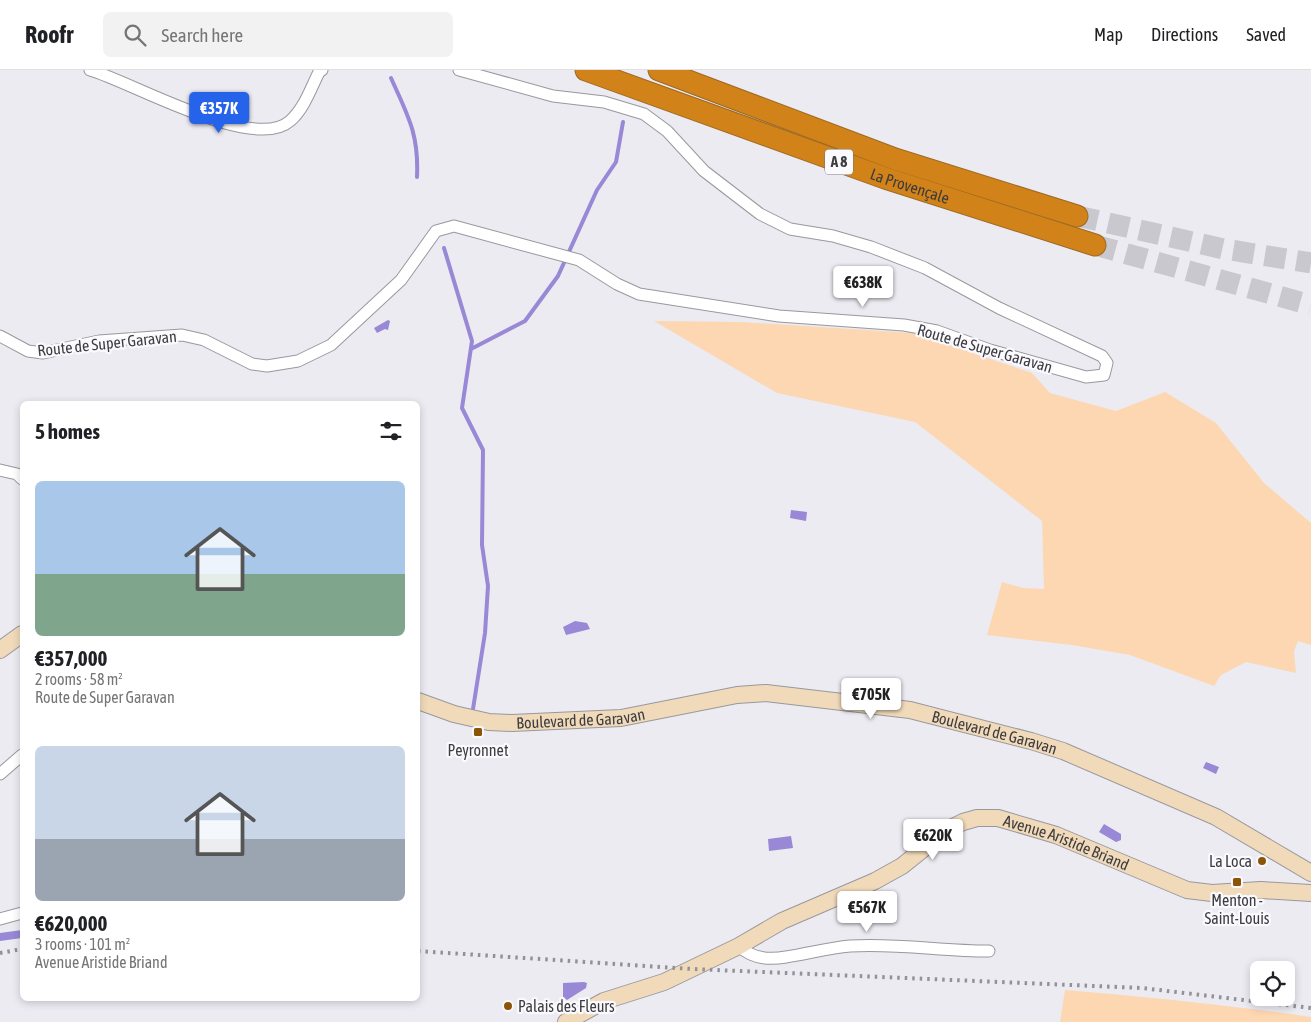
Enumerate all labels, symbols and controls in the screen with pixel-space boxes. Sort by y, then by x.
search box [103,12,453,57]
text: Roofr [25,21,73,48]
icon: search [121,21,149,49]
text: Search here [161,24,243,46]
text: Map [1094,24,1123,45]
text: Directions [1151,24,1218,45]
text: Saved [1246,24,1286,45]
pin: €357K [184,92,254,134]
text: €357K [200,99,238,117]
road number: A 8 [825,150,853,174]
street label: La Provençale [868,164,952,207]
pin: €638K [828,266,898,308]
text: €638K [844,273,882,291]
street label: Route de Super Garavan [915,320,1055,377]
street label: Route de Super Garavan [37,327,178,360]
icon: filters [377,417,405,445]
text: 5 homes [35,419,100,443]
icon: home [175,514,265,604]
text: €357,000 [35,646,107,670]
text: 2 rooms · 58 m² [35,670,123,688]
pin: €705K [836,678,906,720]
text: €705K [852,685,890,703]
text: Route de Super Garavan [35,688,175,706]
street label: Boulevard de Garavan [516,704,646,732]
street label: Boulevard de Garavan [930,707,1059,758]
marker: Peyronnet [472,726,484,738]
place label: Peyronnet [447,741,509,760]
icon: home [175,779,265,869]
street label: Avenue Aristide Briand [1001,811,1132,874]
pin: €620K [898,818,968,861]
text: €620K [914,826,952,844]
place label: La Loca [1209,852,1252,870]
marker: La Loca [1256,855,1268,867]
marker: Menton - Saint-Louis [1231,876,1243,888]
pin: €567K [832,890,902,933]
place label: Menton - Saint-Louis [1205,891,1270,927]
text: €567K [848,898,886,916]
text: €620,000 [35,911,107,935]
text: 3 rooms · 101 m² [35,935,130,953]
text: Avenue Aristide Briand [35,953,167,971]
map controls [1250,961,1295,1006]
button: locate [1250,961,1295,1006]
place label: Palais des Fleurs [518,997,615,1015]
marker: Palais des Fleurs [502,1000,514,1012]

